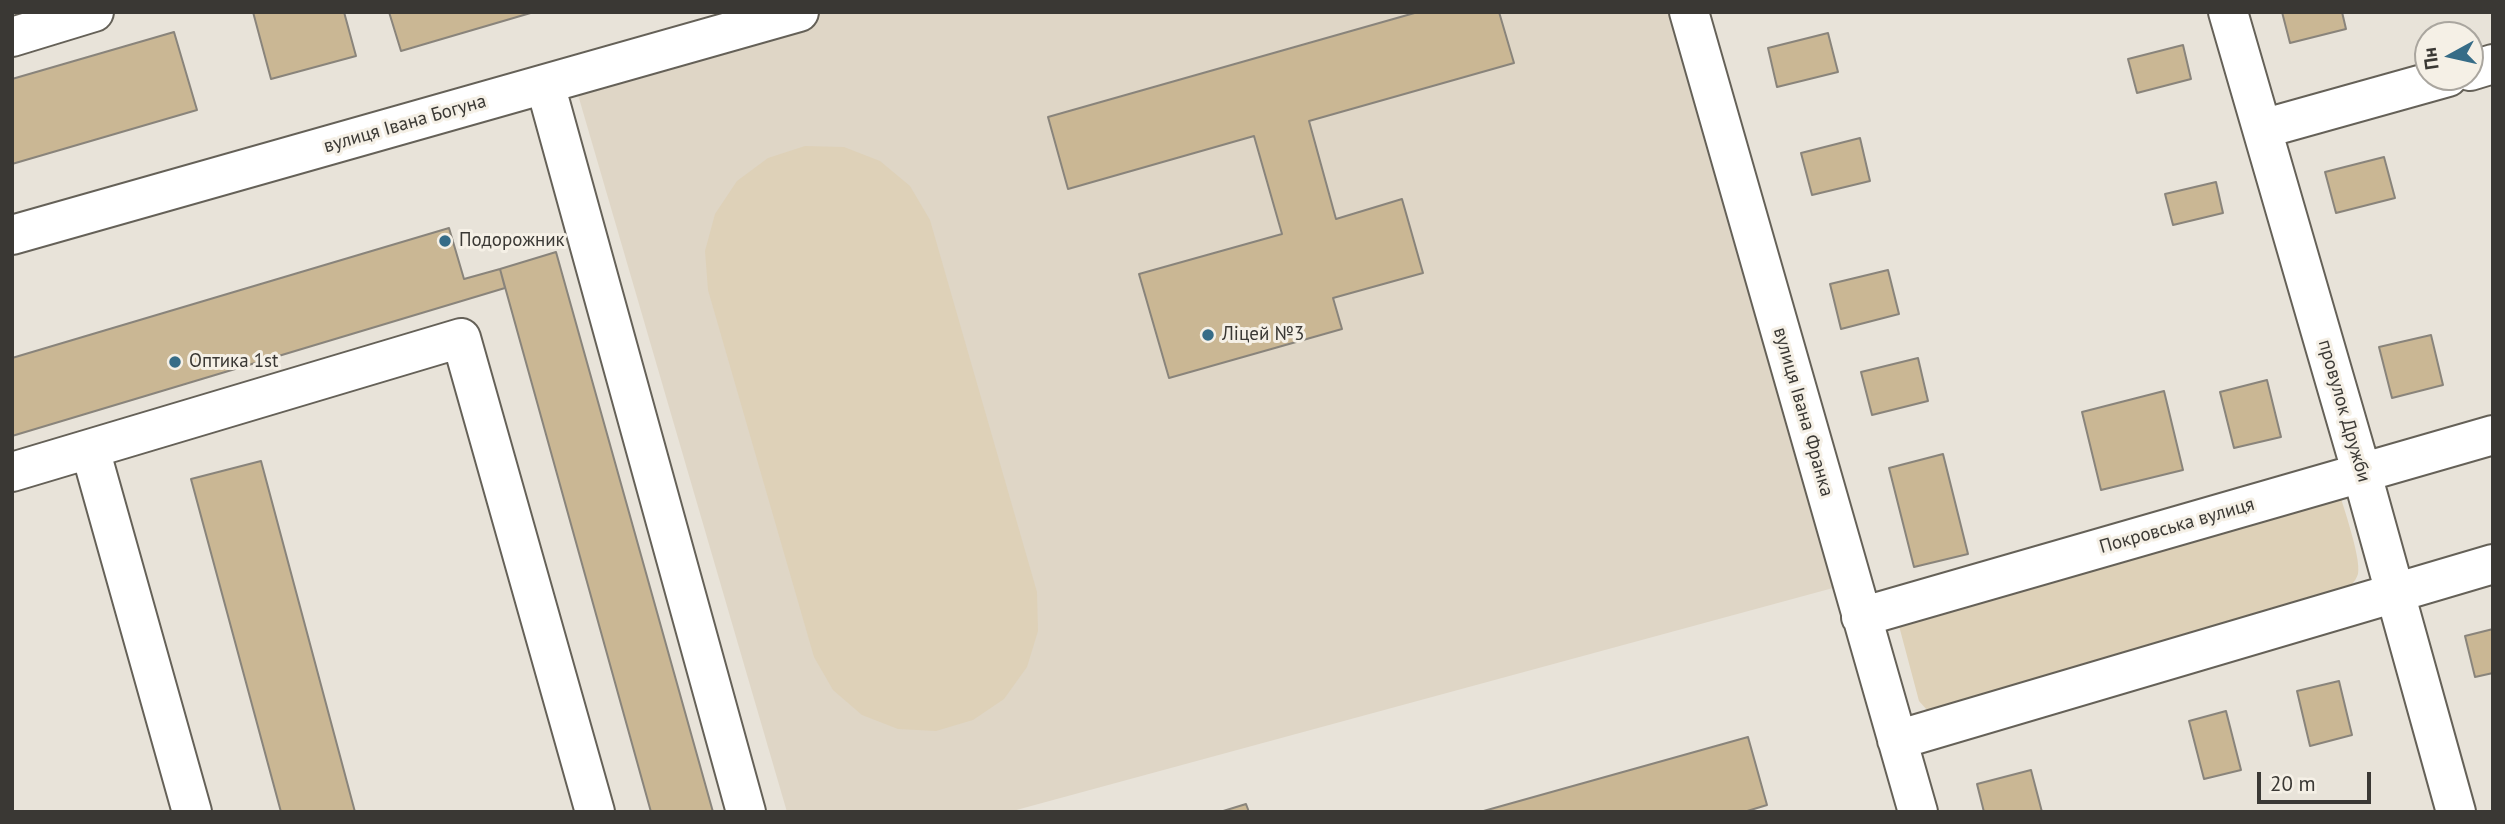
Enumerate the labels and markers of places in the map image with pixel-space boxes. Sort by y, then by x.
place label: Подорожник [459,230,565,252]
marker: Подорожник [437,233,453,249]
place label: Ліцей №3 [1222,324,1304,346]
marker: Ліцей №3 [1200,327,1216,343]
place label: Оптика 1st [189,351,278,373]
marker: Оптика 1st [167,354,183,370]

